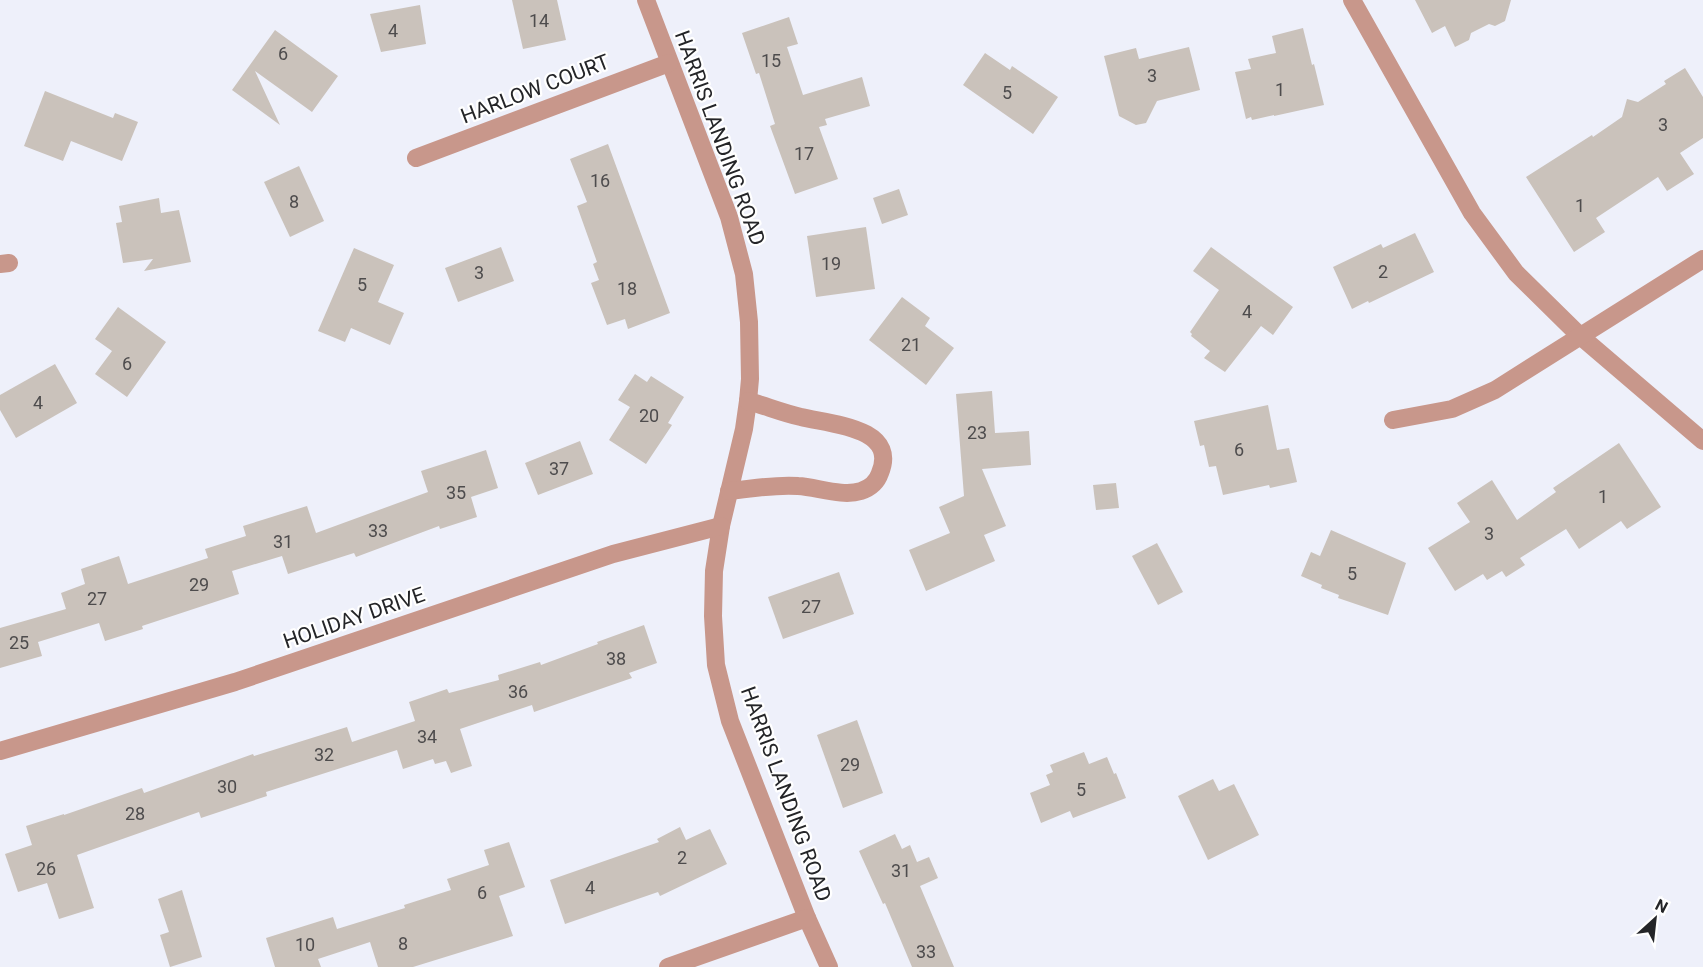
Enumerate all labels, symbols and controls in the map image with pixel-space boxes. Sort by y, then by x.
house number: 14 [529,10,549,31]
house number: 4 [388,20,398,41]
street label: HARRIS LANDING ROAD [670,27,770,249]
house number: 6 [278,43,288,64]
street label: HARLOW COURT [457,49,613,128]
house number: 15 [761,50,781,71]
house number: 3 [1147,65,1157,86]
house number: 1 [1275,79,1285,100]
house number: 5 [1002,82,1012,103]
house number: 3 [1658,114,1668,135]
house number: 17 [794,143,814,164]
house number: 16 [590,170,610,191]
house number: 8 [289,191,299,212]
house number: 1 [1575,195,1585,216]
house number: 19 [821,253,841,274]
house number: 2 [1378,261,1388,282]
house number: 3 [474,262,484,283]
house number: 5 [357,274,367,295]
house number: 18 [617,278,637,299]
house number: 4 [1242,301,1252,322]
house number: 21 [901,334,921,355]
house number: 6 [122,353,132,374]
house number: 4 [33,392,43,413]
house number: 20 [639,405,659,426]
house number: 23 [967,422,987,443]
house number: 6 [1234,439,1244,460]
house number: 37 [549,458,569,479]
house number: 35 [446,482,466,503]
house number: 1 [1598,486,1608,507]
house number: 33 [368,520,388,541]
house number: 3 [1484,523,1494,544]
house number: 31 [273,531,293,552]
house number: 5 [1347,563,1357,584]
house number: 29 [189,574,209,595]
street label: HOLIDAY DRIVE [280,582,428,653]
house number: 27 [87,588,107,609]
house number: 27 [801,596,821,617]
house number: 25 [9,632,29,653]
house number: 38 [606,648,626,669]
house number: 36 [508,681,528,702]
street label: HARRIS LANDING ROAD [736,683,836,905]
house number: 34 [417,726,437,747]
house number: 32 [314,744,334,765]
house number: 29 [840,754,860,775]
house number: 30 [217,776,237,797]
house number: 5 [1076,779,1086,800]
house number: 28 [125,803,145,824]
house number: 2 [677,847,687,868]
house number: 26 [36,858,56,879]
house number: 31 [891,860,911,881]
house number: 4 [585,877,595,898]
house number: 6 [477,882,487,903]
north arrow [1625,889,1685,949]
text: N [1652,895,1671,917]
house number: 8 [398,933,408,954]
house number: 10 [295,934,315,955]
house number: 33 [916,941,936,962]

